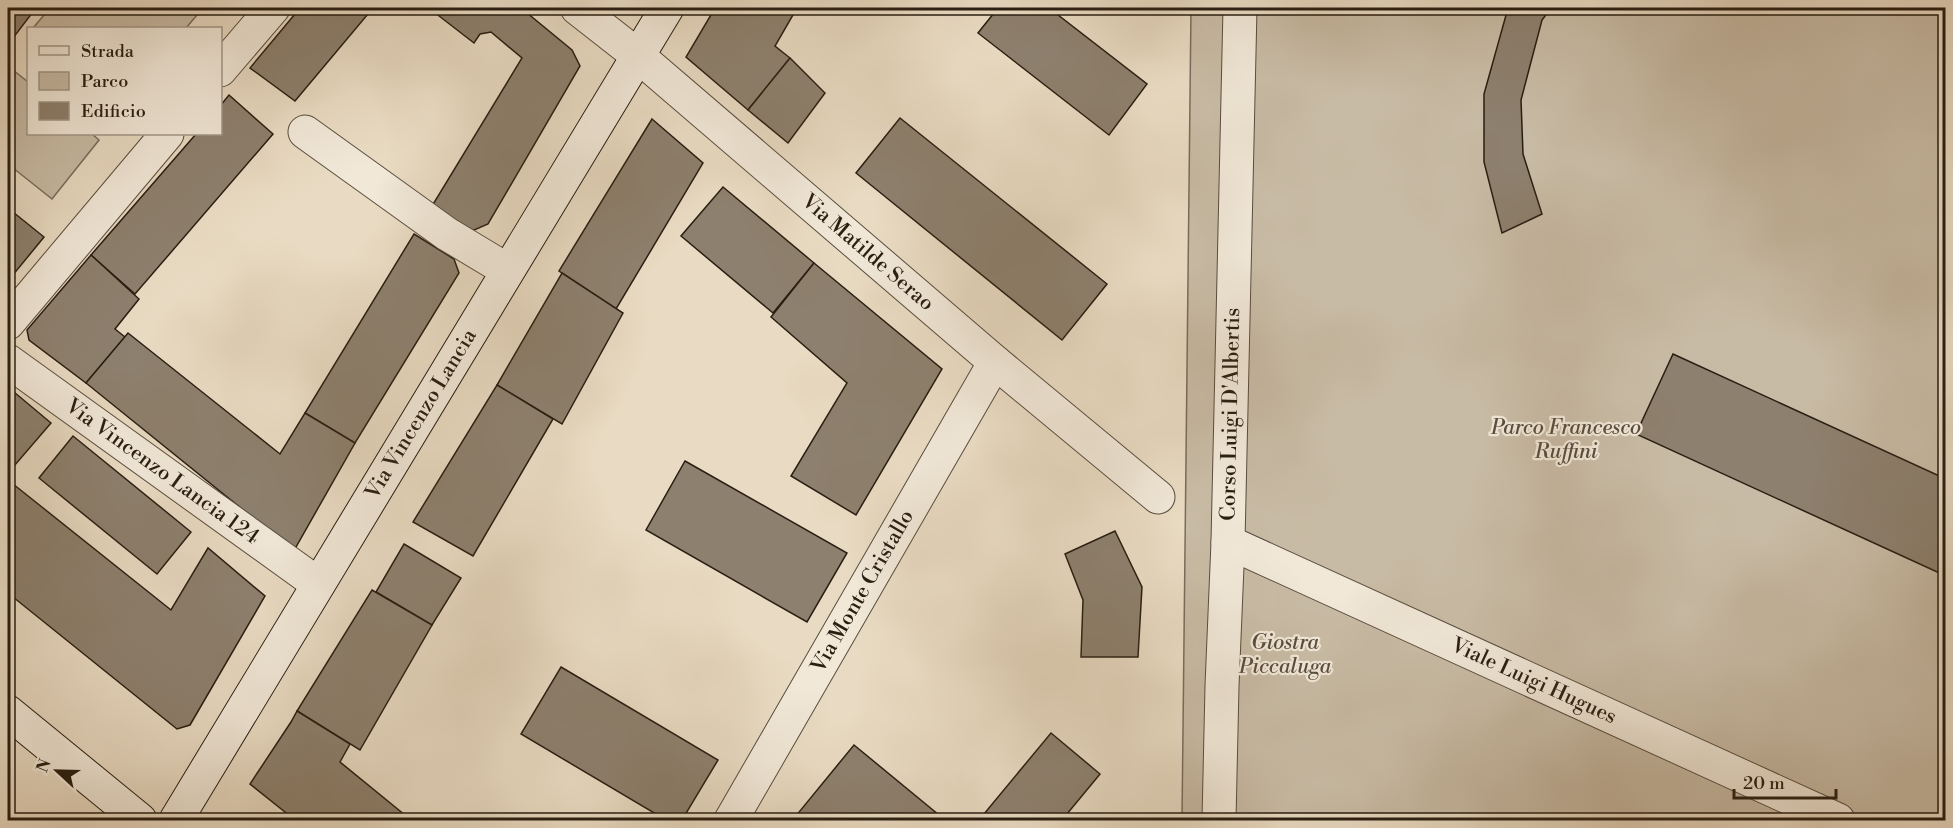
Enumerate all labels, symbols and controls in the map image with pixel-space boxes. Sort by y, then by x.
legend [27,27,222,135]
text: Strada [81,40,135,63]
text: Parco [81,70,128,93]
text: Edificio [81,100,146,123]
street label: Via Matilde Serao [795,188,939,317]
street label: Corso Luigi D'Albertis [1215,307,1246,521]
street label: Via Vincenzo Lancia [359,324,483,505]
street label: Via Vincenzo Lancia 124 [59,393,264,550]
park label: Parco Francesco Ruffini [1490,415,1641,465]
street label: Via Monte Cristallo [805,505,920,678]
park label: Giostra Piccaluga [1238,630,1331,680]
street label: Viale Luigi Hugues [1446,632,1621,730]
north arrow [27,741,87,801]
text: N [32,756,56,775]
scale bar [1734,762,1836,800]
text: 20 m [1743,772,1785,795]

